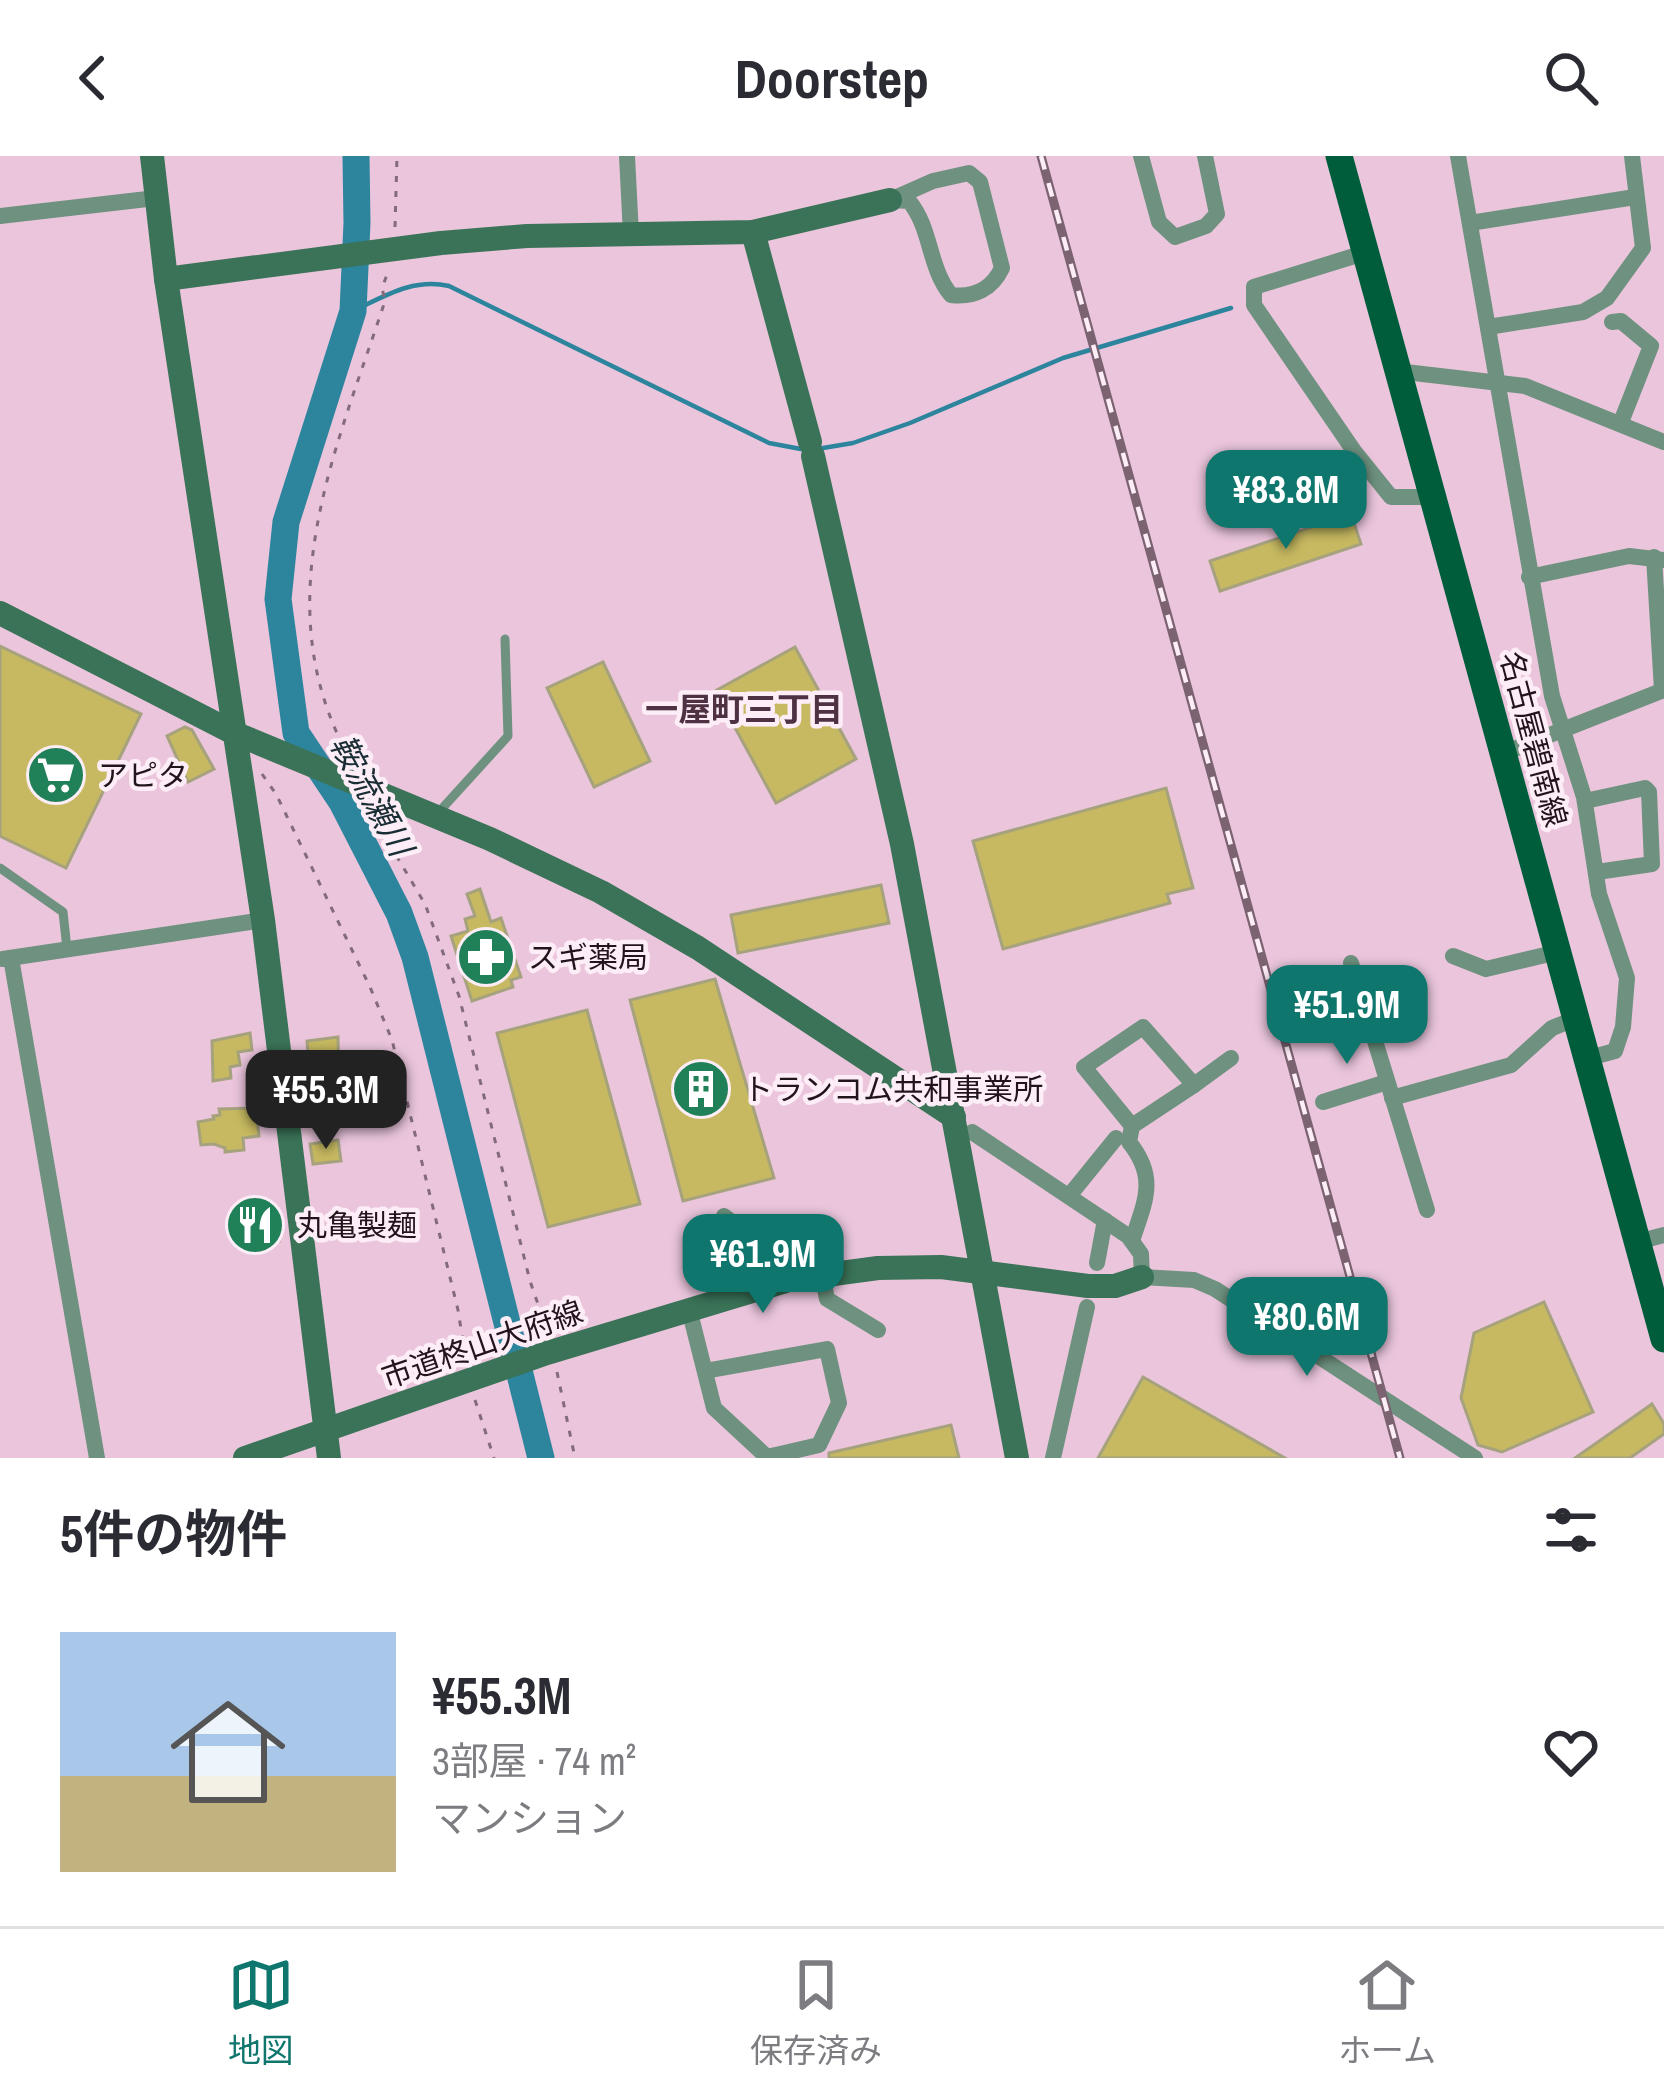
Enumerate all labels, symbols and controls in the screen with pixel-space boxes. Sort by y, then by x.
text: Doorstep [735,42,929,115]
icon: back [60,45,126,111]
icon: search [1538,45,1604,111]
pin: ¥83.8M [1188,450,1384,552]
text: ¥83.8M [1233,463,1339,515]
street label: 名古屋碧南線 [1491,647,1577,831]
district label: 一屋町三丁目 [645,687,843,731]
water label: 鞍流瀬川 [321,727,425,866]
supermarket icon: アピタ [25,744,87,806]
place label: アピタ [98,755,188,795]
pharmacy icon: スギ薬局 [455,926,517,988]
place label: スギ薬局 [528,937,648,977]
pin: ¥51.9M [1249,965,1445,1067]
text: ¥51.9M [1294,978,1400,1030]
pin: ¥55.3M [228,1050,424,1152]
building icon: トランコム共和事業所 [670,1058,732,1120]
text: ¥55.3M [273,1063,379,1115]
place label: トランコム共和事業所 [743,1069,1043,1109]
restaurant icon: 丸亀製麺 [224,1194,286,1256]
place label: 丸亀製麺 [297,1205,417,1245]
pin: ¥61.9M [665,1214,861,1316]
text: ¥61.9M [710,1227,816,1279]
pin: ¥80.6M [1209,1277,1405,1379]
text: ¥80.6M [1254,1290,1360,1342]
street label: 市道柊山大府線 [376,1291,588,1397]
icon: filters [1538,1497,1604,1563]
text: 5件の物件 [60,1499,287,1568]
text: ¥55.3M [432,1661,572,1730]
icon: home [156,1680,300,1824]
icon: heart [1538,1719,1604,1785]
text: 3部屋 · 74 m² [432,1735,636,1787]
text: マンション [432,1792,627,1844]
tab: 地図 [228,1952,294,2072]
tab: 保存済み [750,1952,882,2072]
tab: ホーム [1338,1952,1436,2072]

